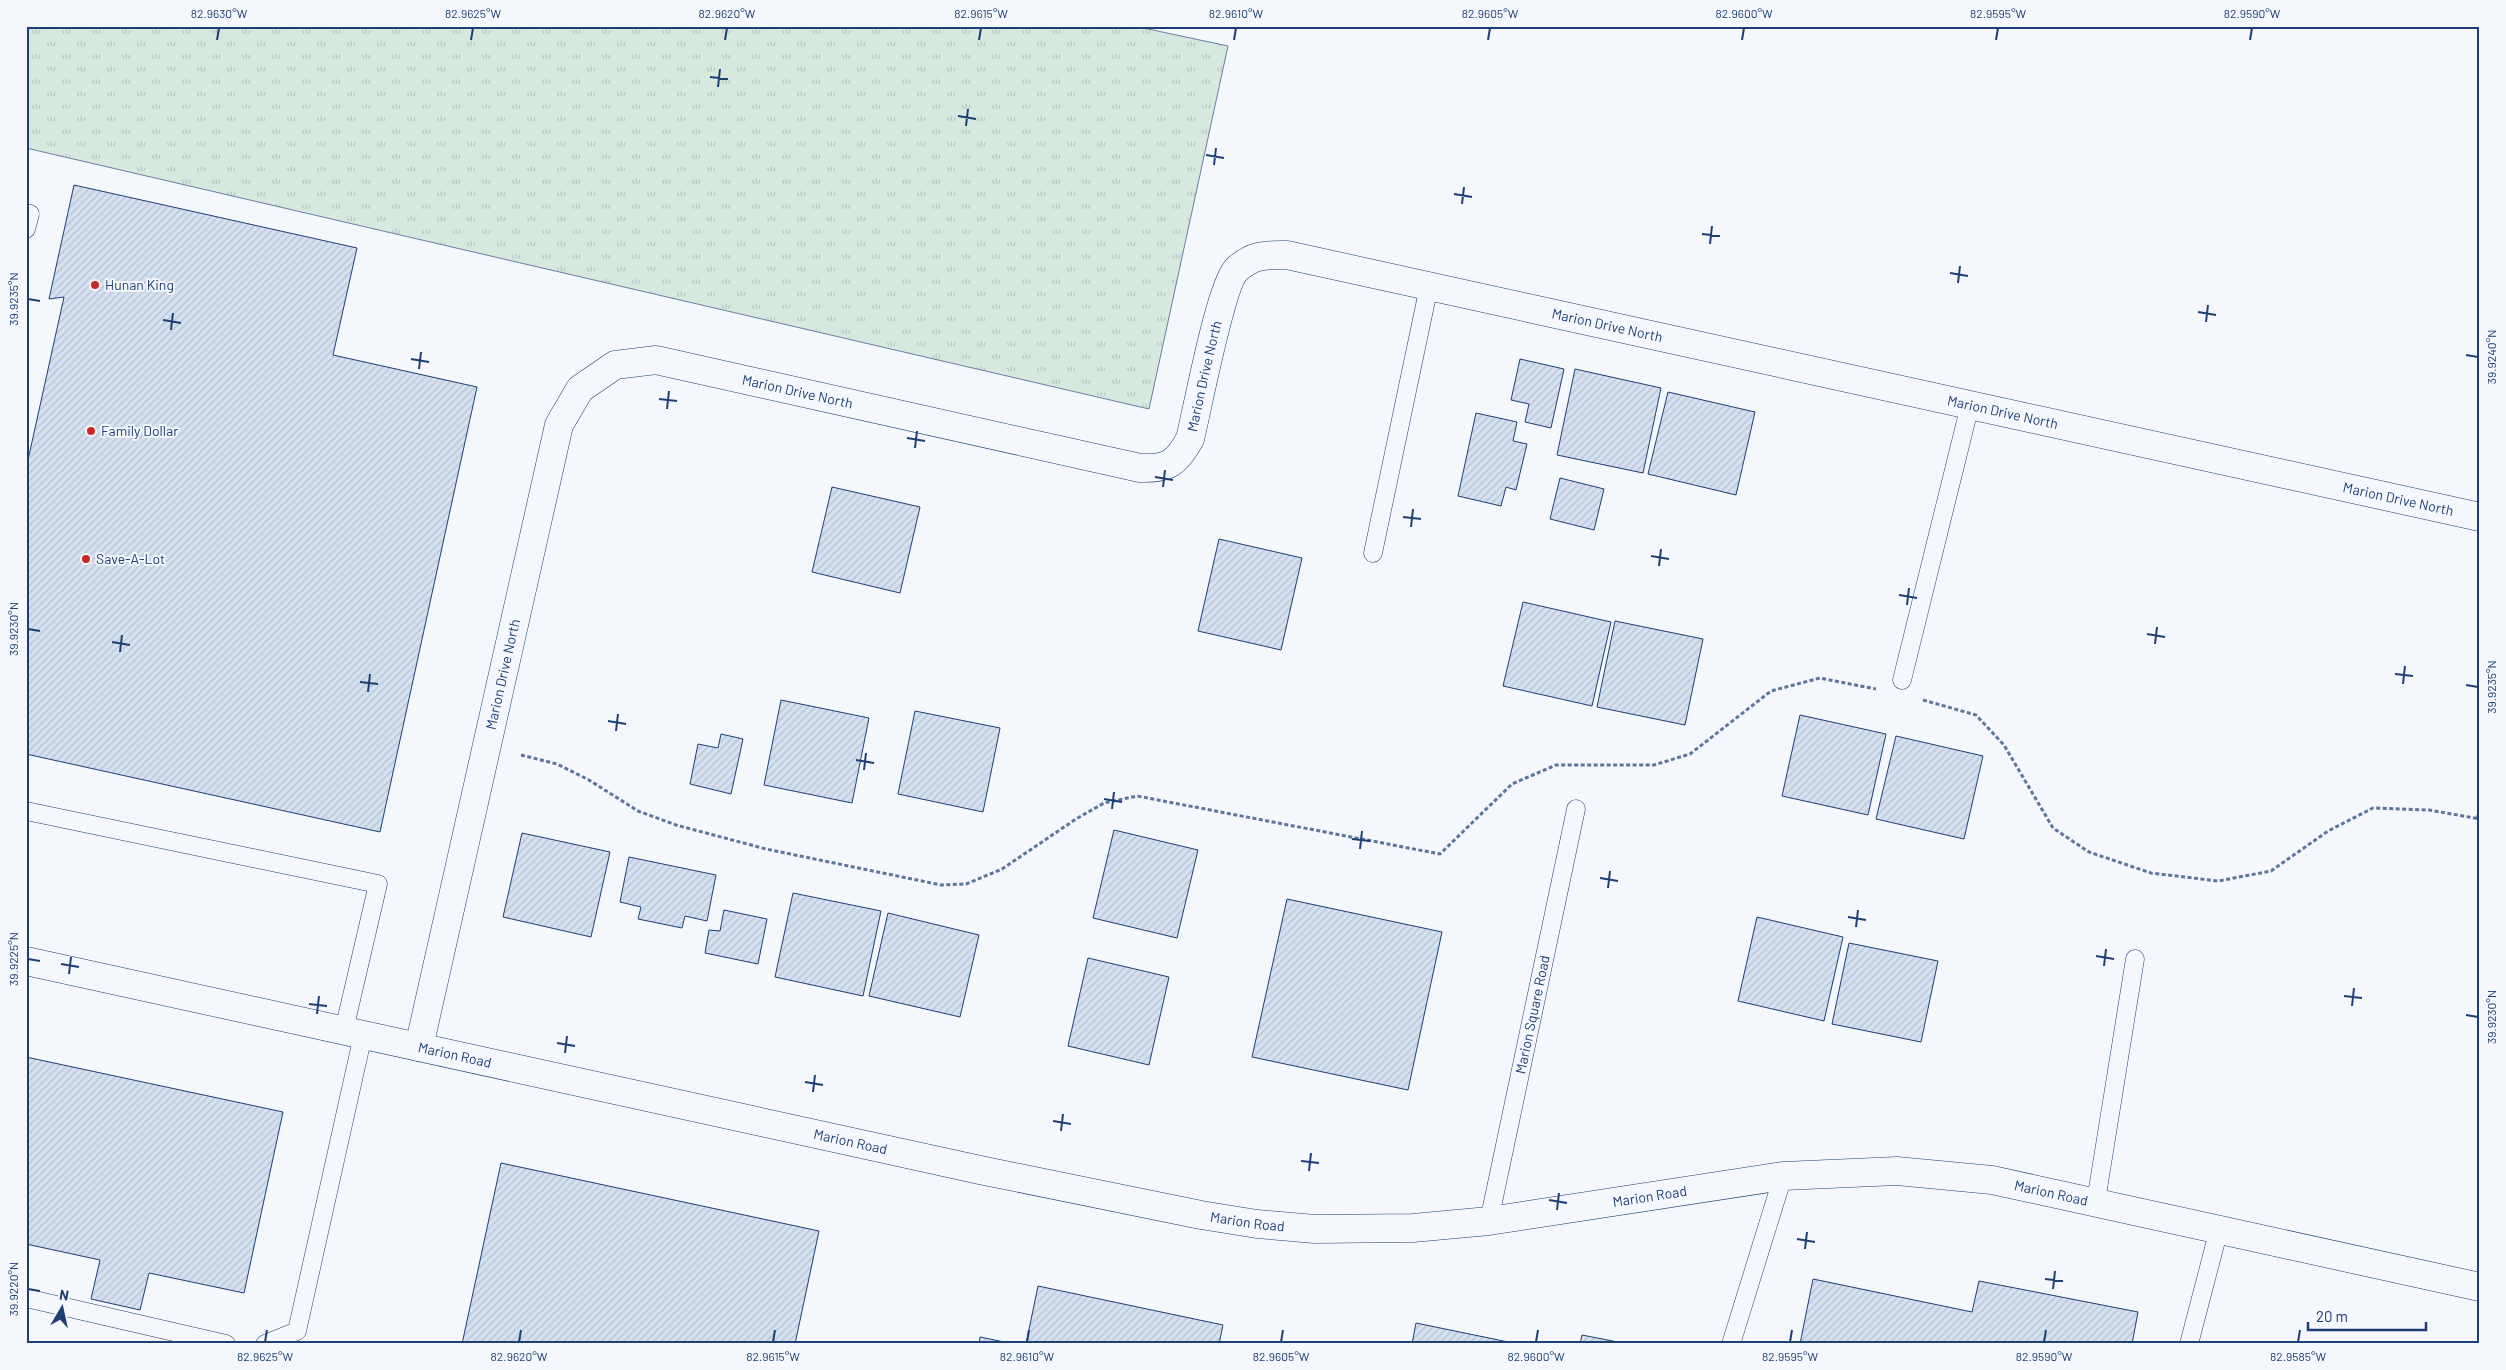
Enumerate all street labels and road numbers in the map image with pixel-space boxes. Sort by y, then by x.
street label: Marion Drive North [1550,304,1664,345]
street label: Marion Drive North [1183,319,1225,433]
street label: Marion Drive North [741,370,855,412]
street label: Marion Drive North [1946,391,2060,432]
street label: Marion Drive North [2341,478,2455,519]
street label: Marion Drive North [482,617,523,731]
street label: Marion Square Road [1511,954,1553,1075]
street label: Marion Road [417,1038,493,1071]
street label: Marion Road [812,1125,889,1157]
street label: Marion Road [2013,1176,2090,1209]
street label: Marion Road [1611,1182,1688,1210]
street label: Marion Road [1209,1208,1285,1234]

